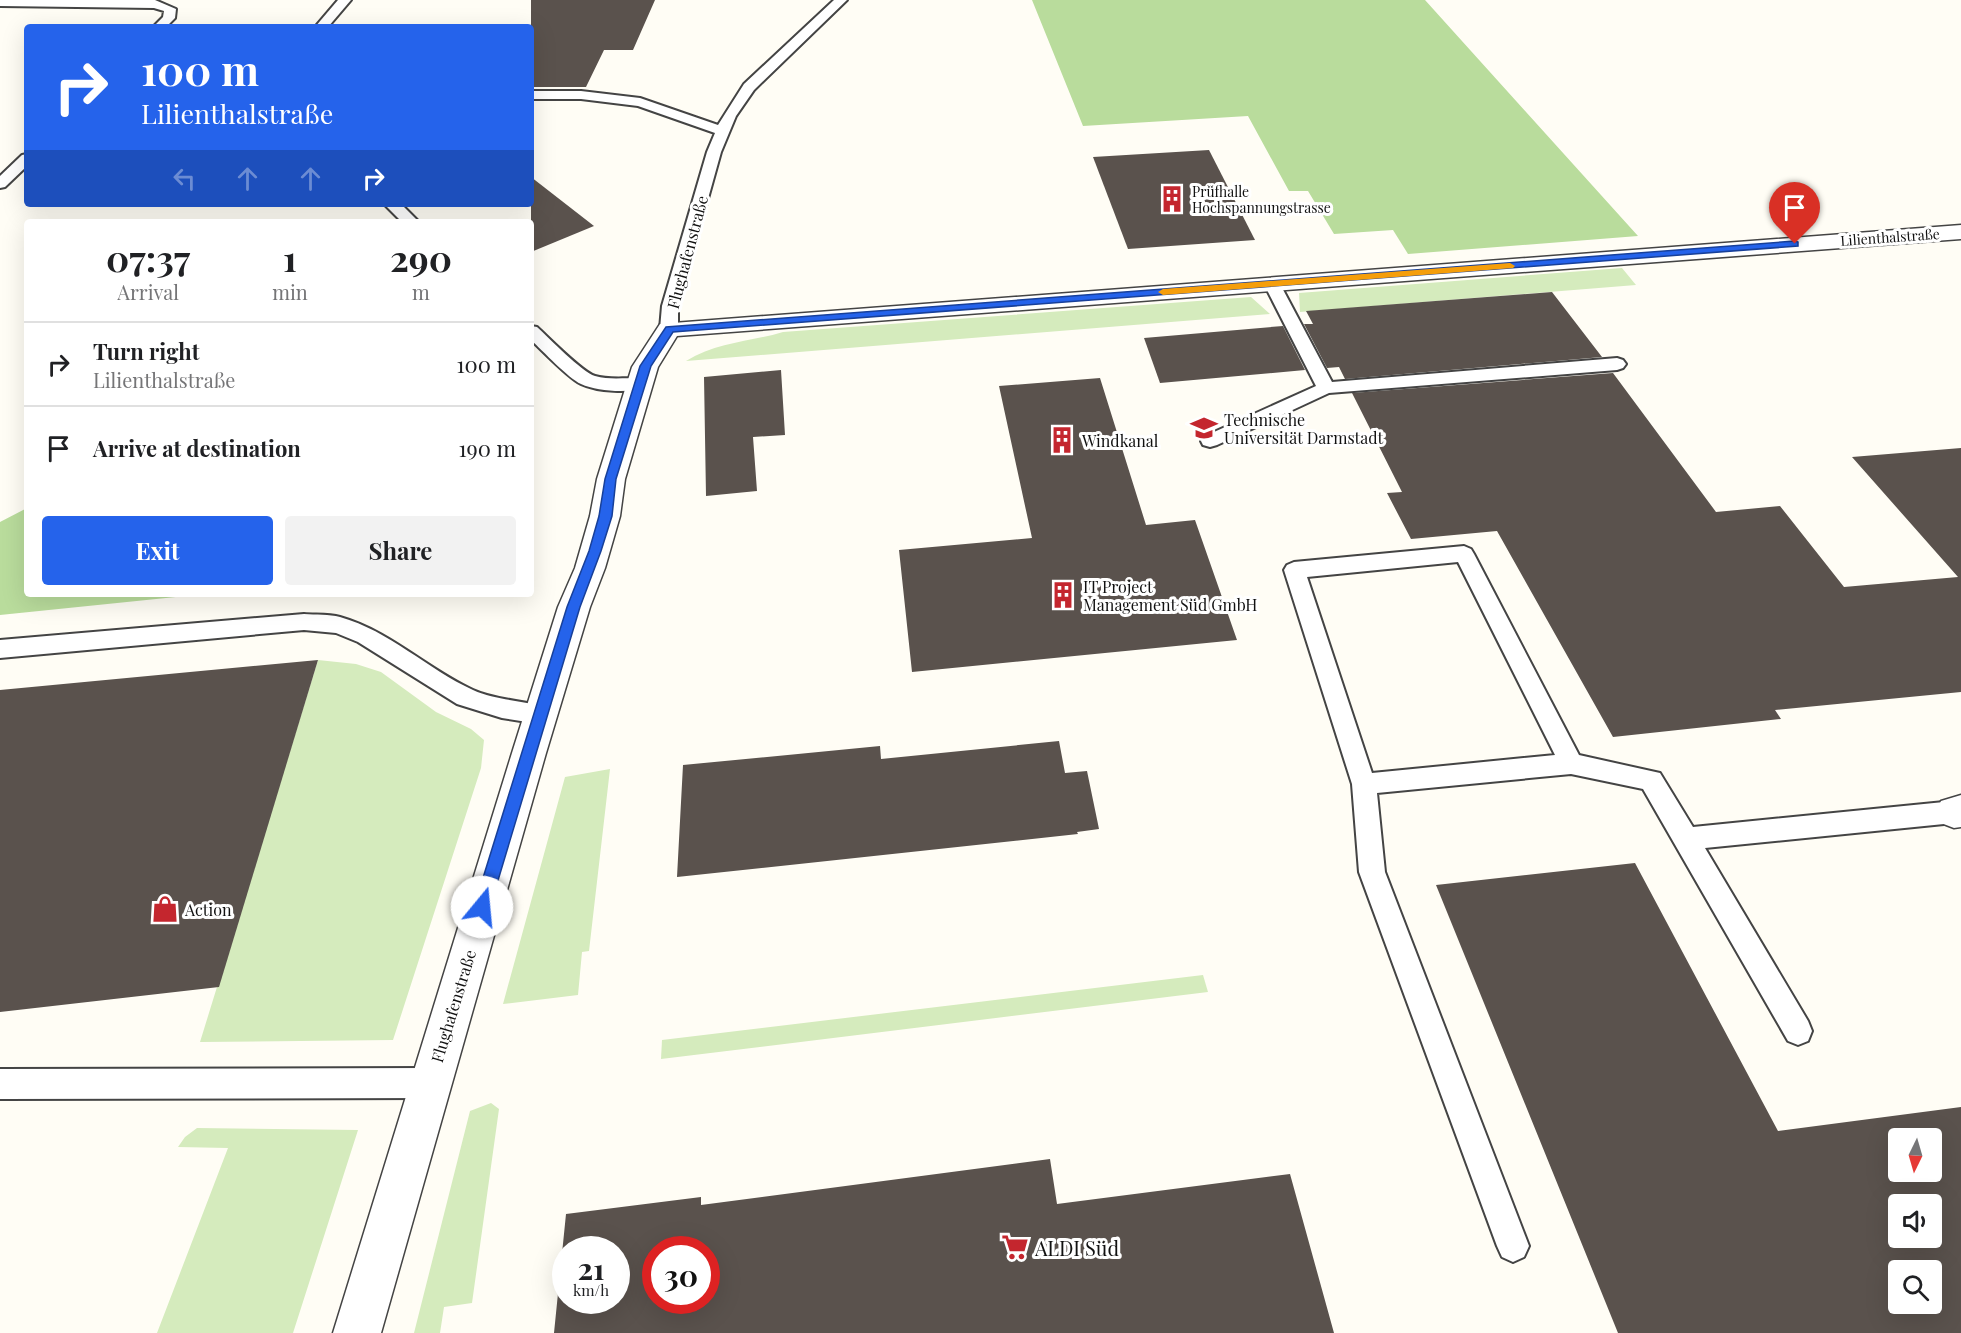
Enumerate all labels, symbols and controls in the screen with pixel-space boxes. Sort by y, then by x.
text: 100 m [141,41,259,97]
icon: right [42,48,120,126]
text: Lilienthalstraße [141,95,333,131]
icon: left [168,162,201,195]
icon: ahead [231,162,264,195]
icon: ahead [294,162,327,195]
icon: right [357,162,390,195]
place label: Prüfhalle Hochspannungstrasse [1192,182,1331,217]
pin [1769,182,1820,244]
building icon: Prüfhalle Hochspannungstrasse [1157,184,1187,214]
icon: arrive [1778,191,1811,224]
street label: Flughafenstraße [662,193,712,311]
street label: Lilienthalstraße [1840,224,1940,250]
text: 07:37 [106,233,190,281]
text: 1 [283,233,297,281]
text: 290 [390,233,452,281]
text: Arrival [117,278,179,305]
text: min [272,278,308,305]
text: m [412,278,430,305]
text: Turn right [93,336,199,366]
icon: right [42,348,75,381]
text: 100 m [456,349,516,379]
text: Lilienthalstraße [93,366,235,393]
place label: Technische Universität Darmstadt [1224,409,1384,448]
school or university icon: Technische Universität Darmstadt [1189,413,1219,443]
building icon: Windkanal [1047,425,1077,455]
place label: Windkanal [1081,430,1159,451]
icon: arrive [42,432,75,465]
text: Arrive at destination [93,433,301,463]
text: 190 m [458,433,516,463]
button: Exit [42,516,273,585]
button: Share [285,516,516,585]
place label: IT Project Management Süd GmbH [1083,576,1257,615]
building icon: IT Project Management Süd GmbH [1048,580,1078,610]
position arrow [450,875,514,939]
shop icon: Action [150,894,180,924]
place label: Action [184,899,232,920]
street label: Flughafenstraße [426,947,480,1065]
north arrow [1888,1128,1942,1182]
map controls [1888,1128,1942,1314]
button: sound [1888,1194,1942,1248]
supermarket icon: ALDI Süd [1000,1232,1030,1262]
place label: ALDI Süd [1034,1234,1119,1261]
speed limit sign: 30 [642,1236,720,1314]
text: 21 [577,1248,605,1288]
button: search [1888,1260,1942,1314]
text: km/h [573,1280,609,1300]

